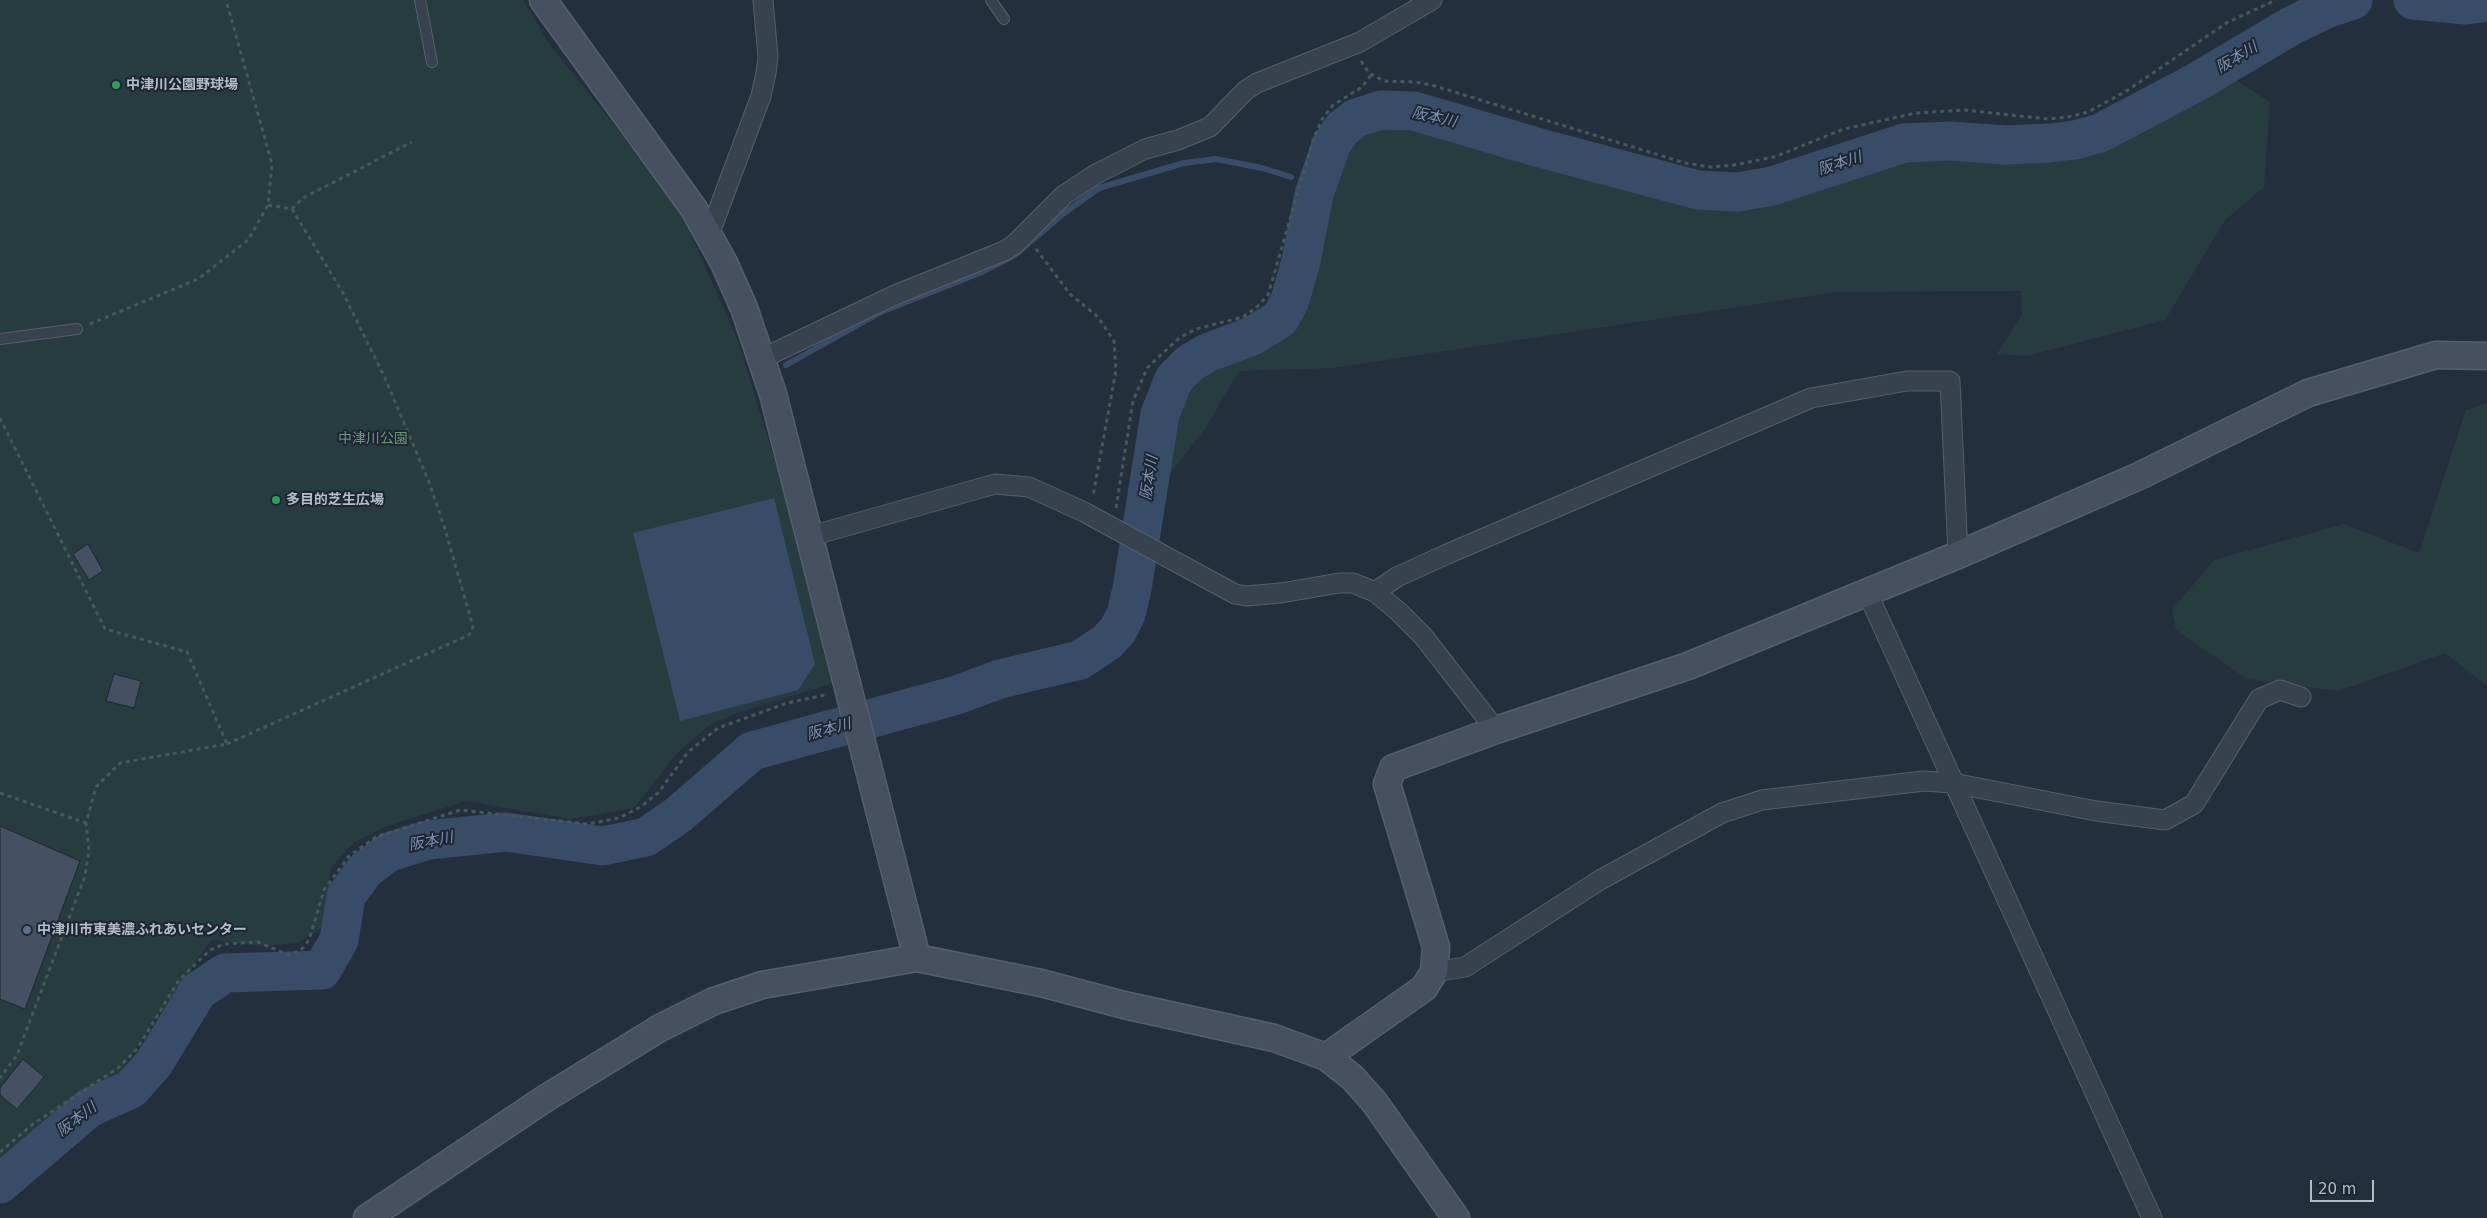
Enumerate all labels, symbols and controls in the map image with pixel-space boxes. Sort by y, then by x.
water label: 阪本川 [2213,39,2261,77]
place label: 中津川公園野球場 [126,77,238,93]
marker: 中津川公園野球場 [110,79,122,91]
water label: 阪本川 [1410,104,1458,132]
water label: 阪本川 [1816,148,1864,180]
park label: 中津川公園 [338,431,408,447]
water label: 阪本川 [1138,454,1162,502]
place label: 多目的芝生広場 [286,492,384,508]
marker: 多目的芝生広場 [270,494,282,506]
water label: 阪本川 [805,715,853,745]
water label: 阪本川 [407,829,455,855]
place label: 中津川市東美濃ふれあいセンター [37,922,247,938]
marker: 中津川市東美濃ふれあいセンター [21,924,33,936]
water label: 阪本川 [54,1099,100,1141]
scale bar [2312,1170,2376,1202]
text: 20 m [2318,1180,2356,1198]

